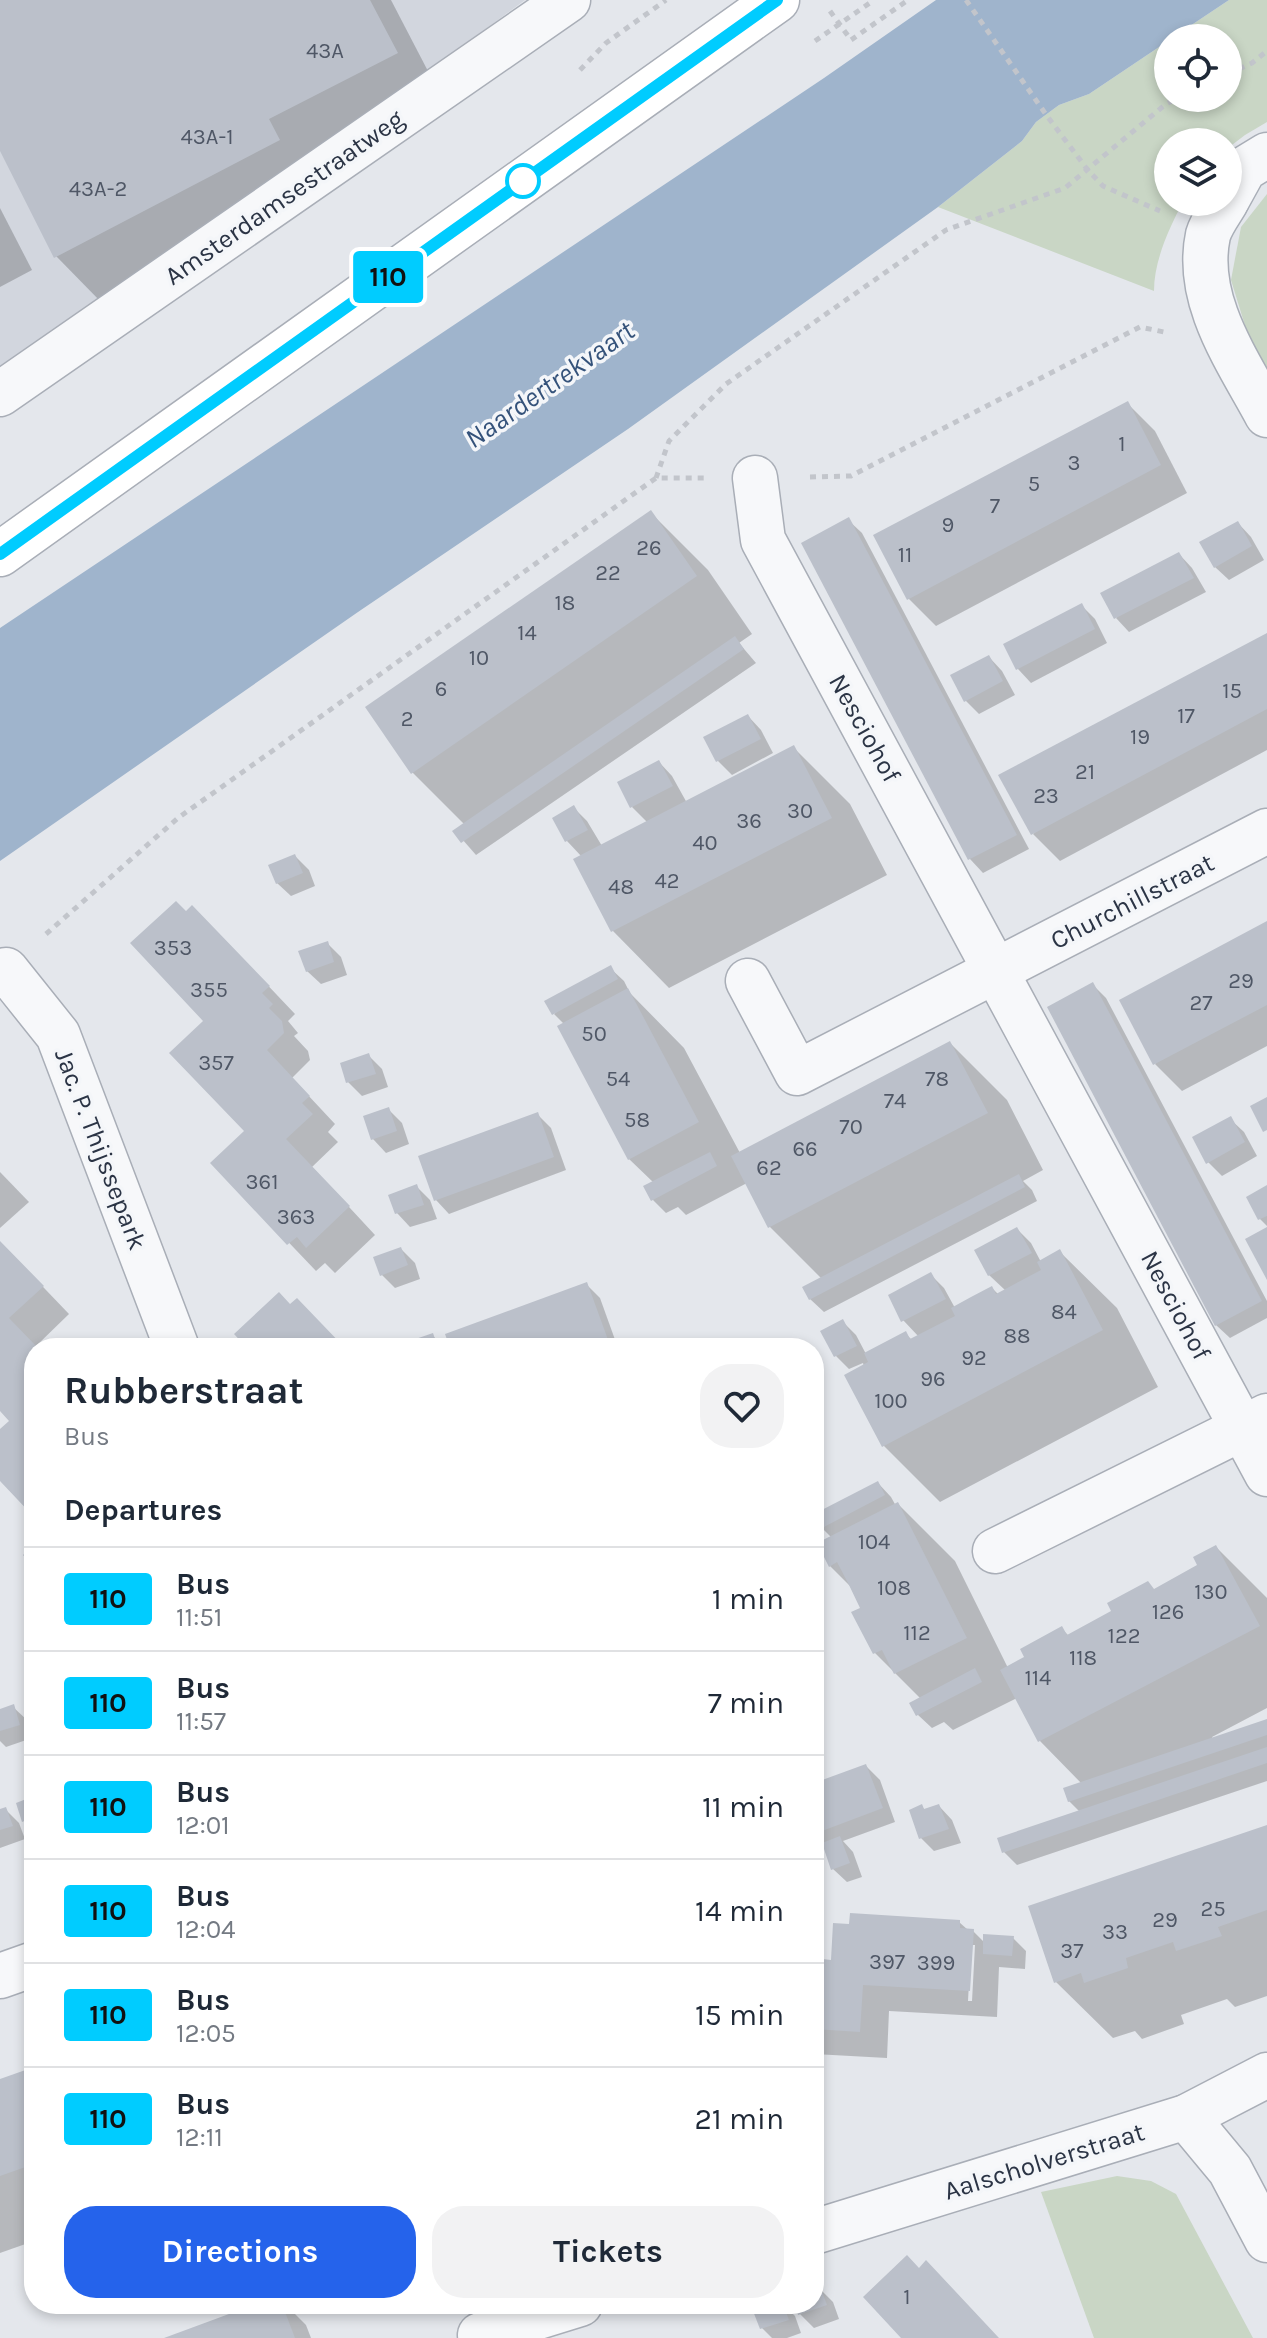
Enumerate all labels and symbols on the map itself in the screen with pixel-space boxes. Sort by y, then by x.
house number: 43A [306,38,344,64]
street label: Amsterdamsestraatweg [159,103,410,292]
house number: 43A-1 [181,124,233,150]
unlabelled marker [506,164,540,198]
house number: 43A-2 [69,176,127,202]
line badge: 110 [342,251,434,303]
water label: Naardertrekvaart [458,314,641,455]
house number: 1 [1118,431,1126,457]
house number: 3 [1068,450,1081,476]
house number: 5 [1028,471,1040,497]
house number: 7 [990,493,1000,519]
house number: 9 [942,512,954,538]
house number: 26 [636,535,662,561]
house number: 11 [898,542,912,568]
house number: 22 [595,560,621,586]
house number: 18 [555,590,575,616]
house number: 14 [517,620,537,646]
house number: 10 [469,645,489,671]
street label: Nesciohof [822,669,907,789]
house number: 6 [435,676,447,702]
house number: 15 [1222,678,1242,704]
house number: 17 [1177,703,1195,729]
house number: 2 [401,706,413,732]
house number: 19 [1130,724,1150,750]
house number: 21 [1075,759,1095,785]
house number: 23 [1033,783,1059,809]
house number: 30 [787,798,813,824]
house number: 36 [736,808,762,834]
house number: 40 [692,830,718,856]
street label: Churchillstraat [1045,847,1219,956]
house number: 42 [654,868,680,894]
house number: 48 [608,874,634,900]
house number: 353 [154,935,192,961]
house number: 29 [1228,968,1254,994]
house number: 355 [190,977,228,1003]
house number: 27 [1189,990,1213,1016]
house number: 50 [581,1021,607,1047]
street label: Jac. P. Thijssepark [48,1044,153,1254]
house number: 357 [198,1050,234,1076]
house number: 54 [606,1066,630,1092]
house number: 78 [925,1066,949,1092]
house number: 74 [884,1088,906,1114]
house number: 58 [624,1107,650,1133]
house number: 70 [839,1114,863,1140]
house number: 66 [792,1136,818,1162]
house number: 62 [756,1155,782,1181]
house number: 361 [246,1169,278,1195]
house number: 363 [277,1204,315,1230]
street label: Nesciohof [1134,1245,1218,1366]
house number: 84 [1051,1299,1077,1325]
house number: 88 [1003,1323,1031,1349]
house number: 92 [961,1345,987,1371]
house number: 96 [920,1366,946,1392]
house number: 100 [874,1388,908,1414]
house number: 104 [858,1529,890,1555]
house number: 108 [877,1575,911,1601]
house number: 130 [1194,1579,1228,1605]
house number: 126 [1152,1599,1184,1625]
house number: 112 [903,1620,931,1646]
house number: 122 [1108,1623,1140,1649]
house number: 118 [1069,1645,1097,1671]
house number: 114 [1025,1665,1051,1691]
house number: 25 [1200,1896,1226,1922]
house number: 29 [1152,1907,1178,1933]
house number: 33 [1102,1919,1128,1945]
house number: 37 [1060,1938,1084,1964]
house number: 397 [869,1949,905,1975]
house number: 399 [917,1950,955,1976]
street label: Aalscholverstraat [940,2116,1148,2207]
house number: 1 [903,2284,911,2310]

